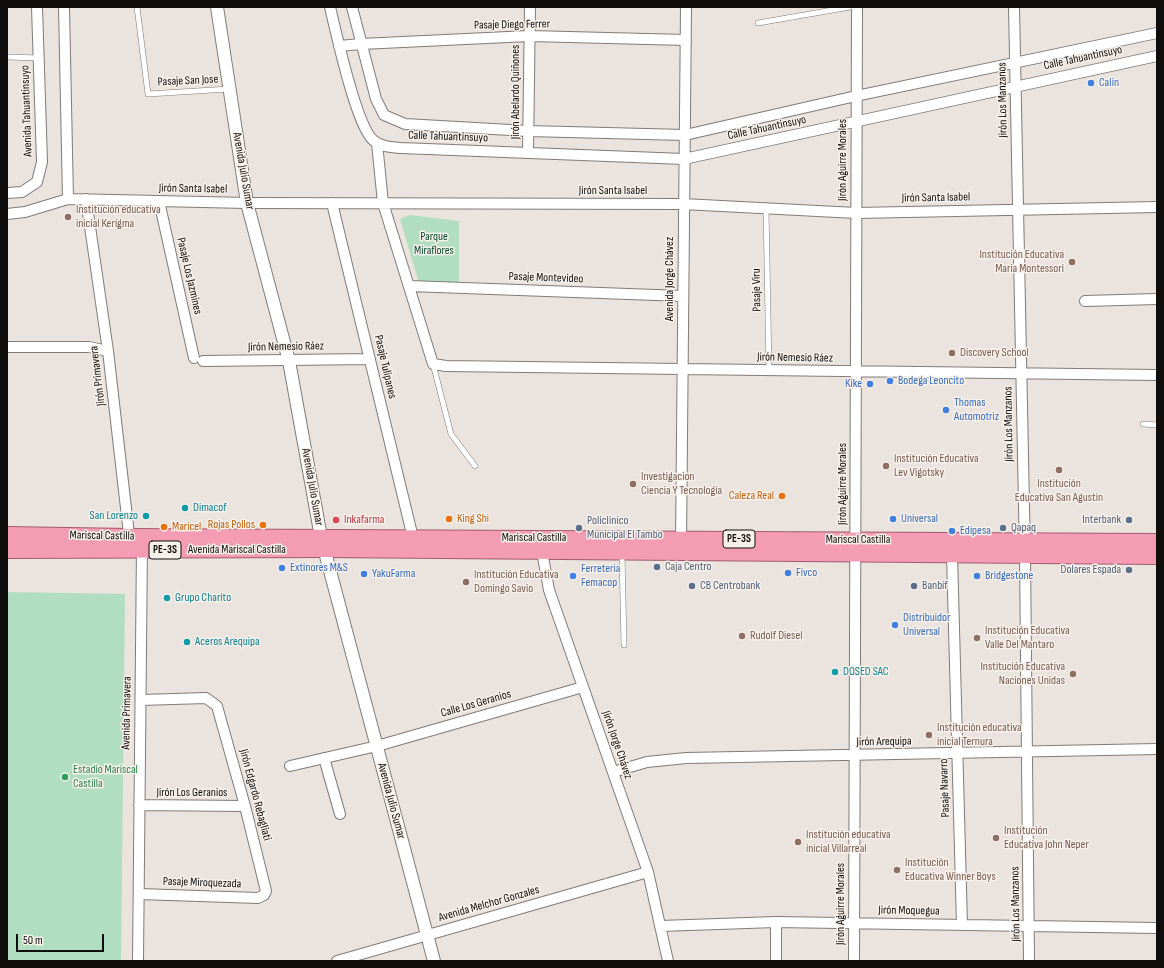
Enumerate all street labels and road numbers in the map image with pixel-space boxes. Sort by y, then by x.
street label: Pasaje Diego Ferrer [474,17,550,33]
street label: Calle Tahuantinsuyo [1042,43,1124,73]
street label: Jirón Abelardo Quiñones [509,45,523,139]
street label: Jirón Los Manzanos [995,62,1011,138]
street label: Avenida Tahuantinsuyo [18,65,36,157]
street label: Pasaje San Jose [157,72,219,90]
street label: Calle Tahuantinsuyo [726,113,808,143]
street label: Jirón Aguirre Morales [836,119,850,201]
street label: Calle Tahuantinsuyo [408,128,488,146]
street label: Avenida Julio Sumar [229,131,257,211]
street label: Jirón Santa Isabel [159,181,227,197]
street label: Jirón Santa Isabel [579,184,647,198]
street label: Jirón Santa Isabel [902,190,970,206]
street label: Pasaje Los Jazmines [173,236,205,316]
street label: Avenida Jorge Chávez [663,237,677,321]
street label: Pasaje Viru [749,268,765,312]
street label: Pasaje Montevideo [508,270,584,286]
street label: Pasaje Tulipanes [371,334,399,400]
street label: Jirón Nemesio Ráez [248,339,324,355]
street label: Jirón Primavera [87,345,109,407]
street label: Jirón Nemesio Ráez [757,350,833,366]
street label: Jirón Los Manzanos [1001,386,1017,462]
street label: Jirón Aguirre Morales [836,443,850,525]
street label: Avenida Julio Sumar [298,447,326,527]
street label: Mariscal Castilla [70,528,134,544]
road number: PE-3S [723,530,755,548]
street label: Mariscal Castilla [502,531,566,545]
street label: Mariscal Castilla [826,533,890,547]
road number: PE-3S [149,541,181,559]
street label: Avenida Mariscal Castilla [188,543,286,557]
street label: Avenida Primavera [119,676,135,750]
street label: Calle Los Geranios [439,687,513,721]
street label: Jirón Jorge Chávez [599,709,635,781]
street label: Jirón Arequipa [856,734,912,750]
street label: Jirón Edgardo Rebagliati [236,748,274,842]
street label: Pasaje Navarro [937,758,953,818]
street label: Avenida Julio Sumar [374,761,408,841]
street label: Jirón Los Geranios [157,786,227,800]
street label: Jirón Aguirre Morales [834,863,848,945]
street label: Jirón Los Manzanos [1008,866,1024,942]
street label: Pasaje Miroquezada [163,874,241,892]
street label: Avenida Melchor Gonzales [437,883,541,925]
street label: Jirón Moquegua [878,903,940,919]

